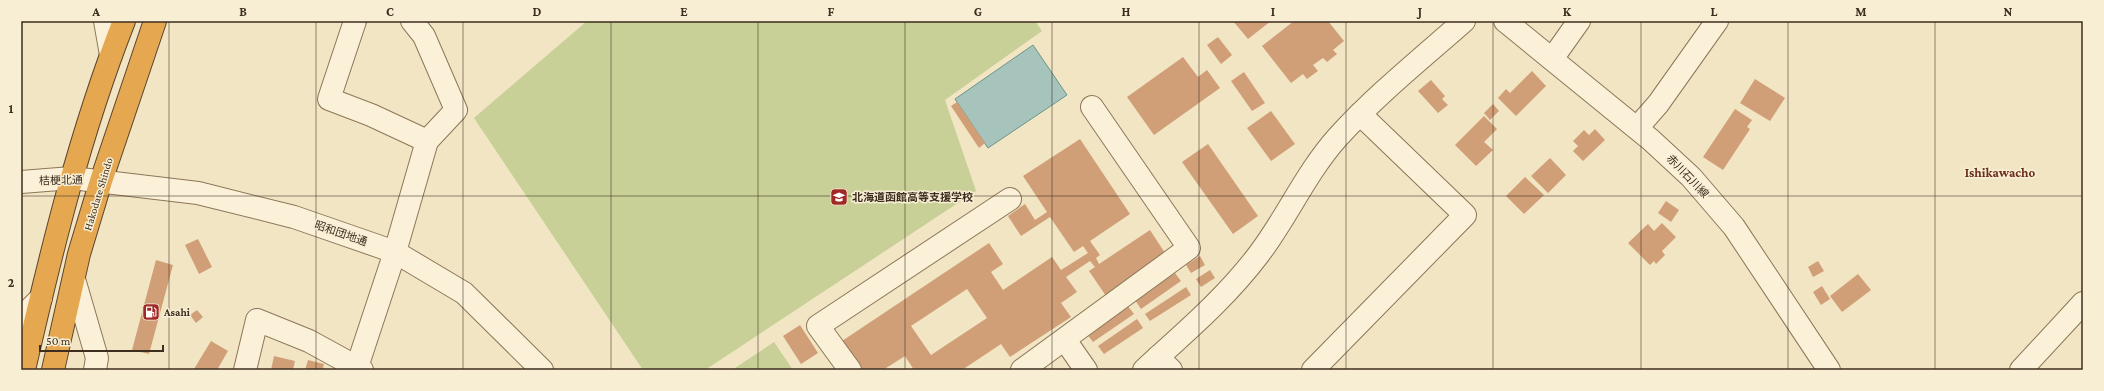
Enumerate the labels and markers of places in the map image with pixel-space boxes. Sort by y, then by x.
school or university icon: 北海道函館高等支援学校 [829,187,849,207]
place label: 北海道函館高等支援学校 [852,191,973,203]
fuel station icon: Asahi [141,302,161,322]
place label: Asahi [163,306,191,318]

